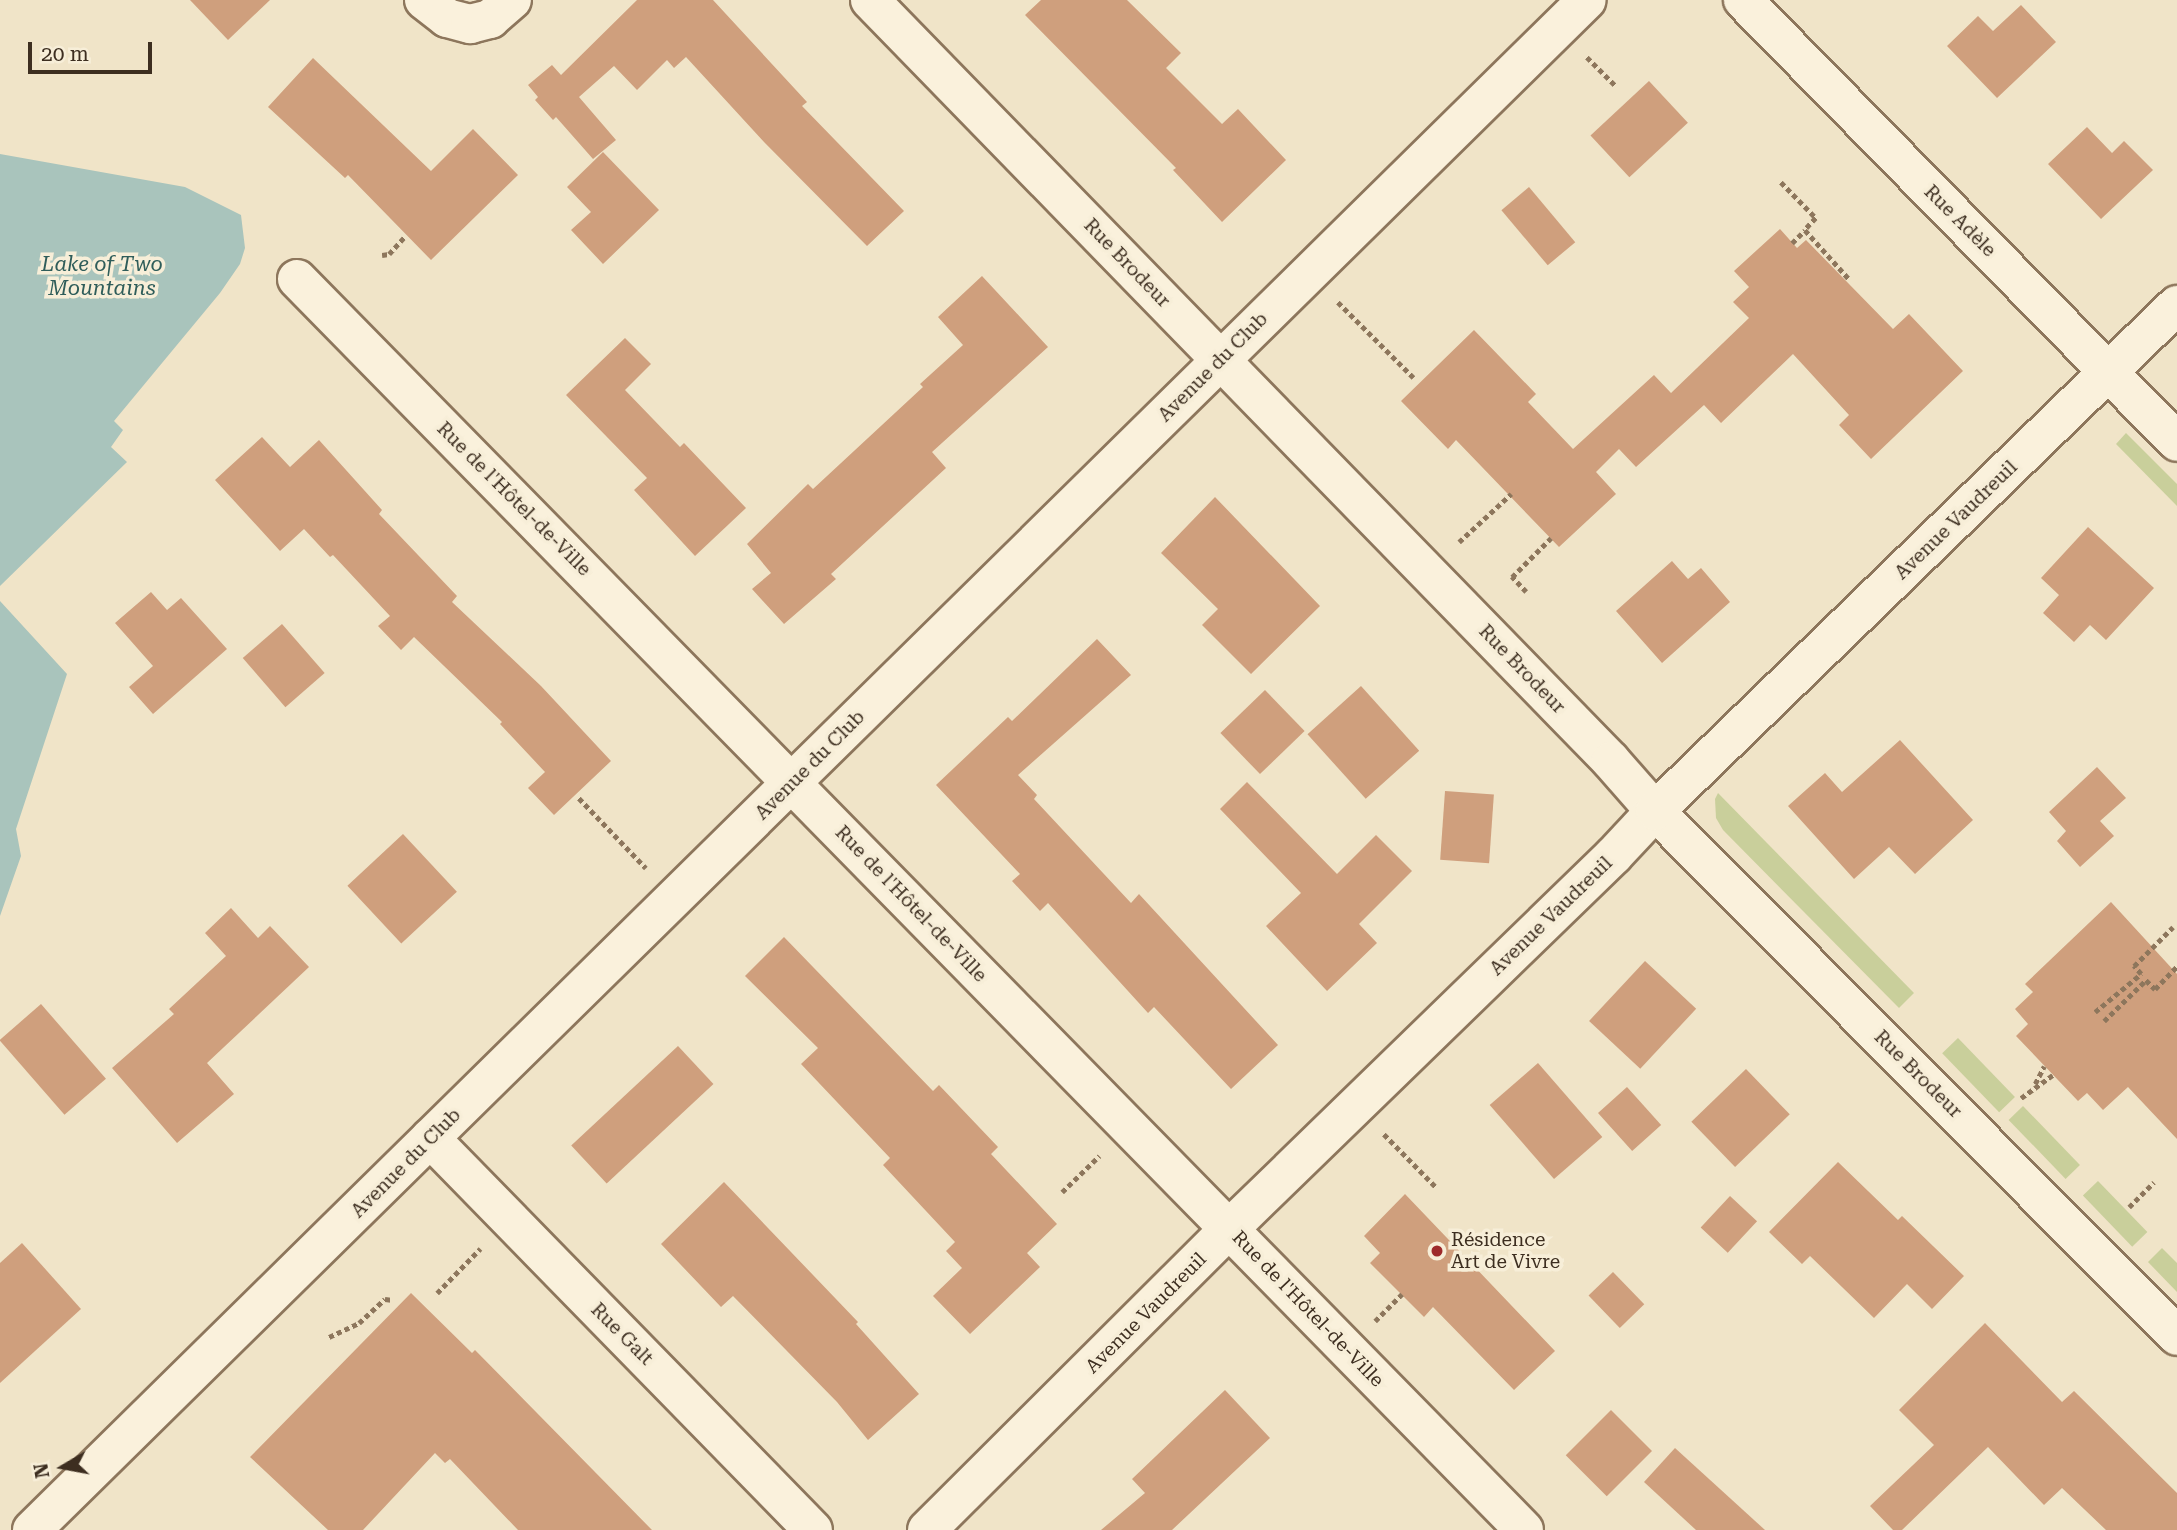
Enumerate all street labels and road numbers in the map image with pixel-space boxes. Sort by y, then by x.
street label: Rue Adèle [1919,180,2001,262]
street label: Rue Brodeur [1079,214,1175,312]
street label: Avenue du Club [1154,308,1272,426]
street label: Rue de l'Hôtel-de-Ville [432,417,596,581]
street label: Avenue Vaudreuil [1890,456,2022,584]
street label: Rue Brodeur [1474,620,1570,718]
street label: Avenue du Club [751,706,869,824]
street label: Rue de l'Hôtel-de-Ville [830,821,992,987]
street label: Avenue Vaudreuil [1485,852,1617,980]
street label: Rue Brodeur [1870,1026,1966,1122]
street label: Avenue du Club [347,1104,465,1222]
street label: Rue de l'Hôtel-de-Ville [1227,1226,1389,1392]
street label: Avenue Vaudreuil [1081,1248,1211,1378]
street label: Rue Galt [586,1298,658,1370]

